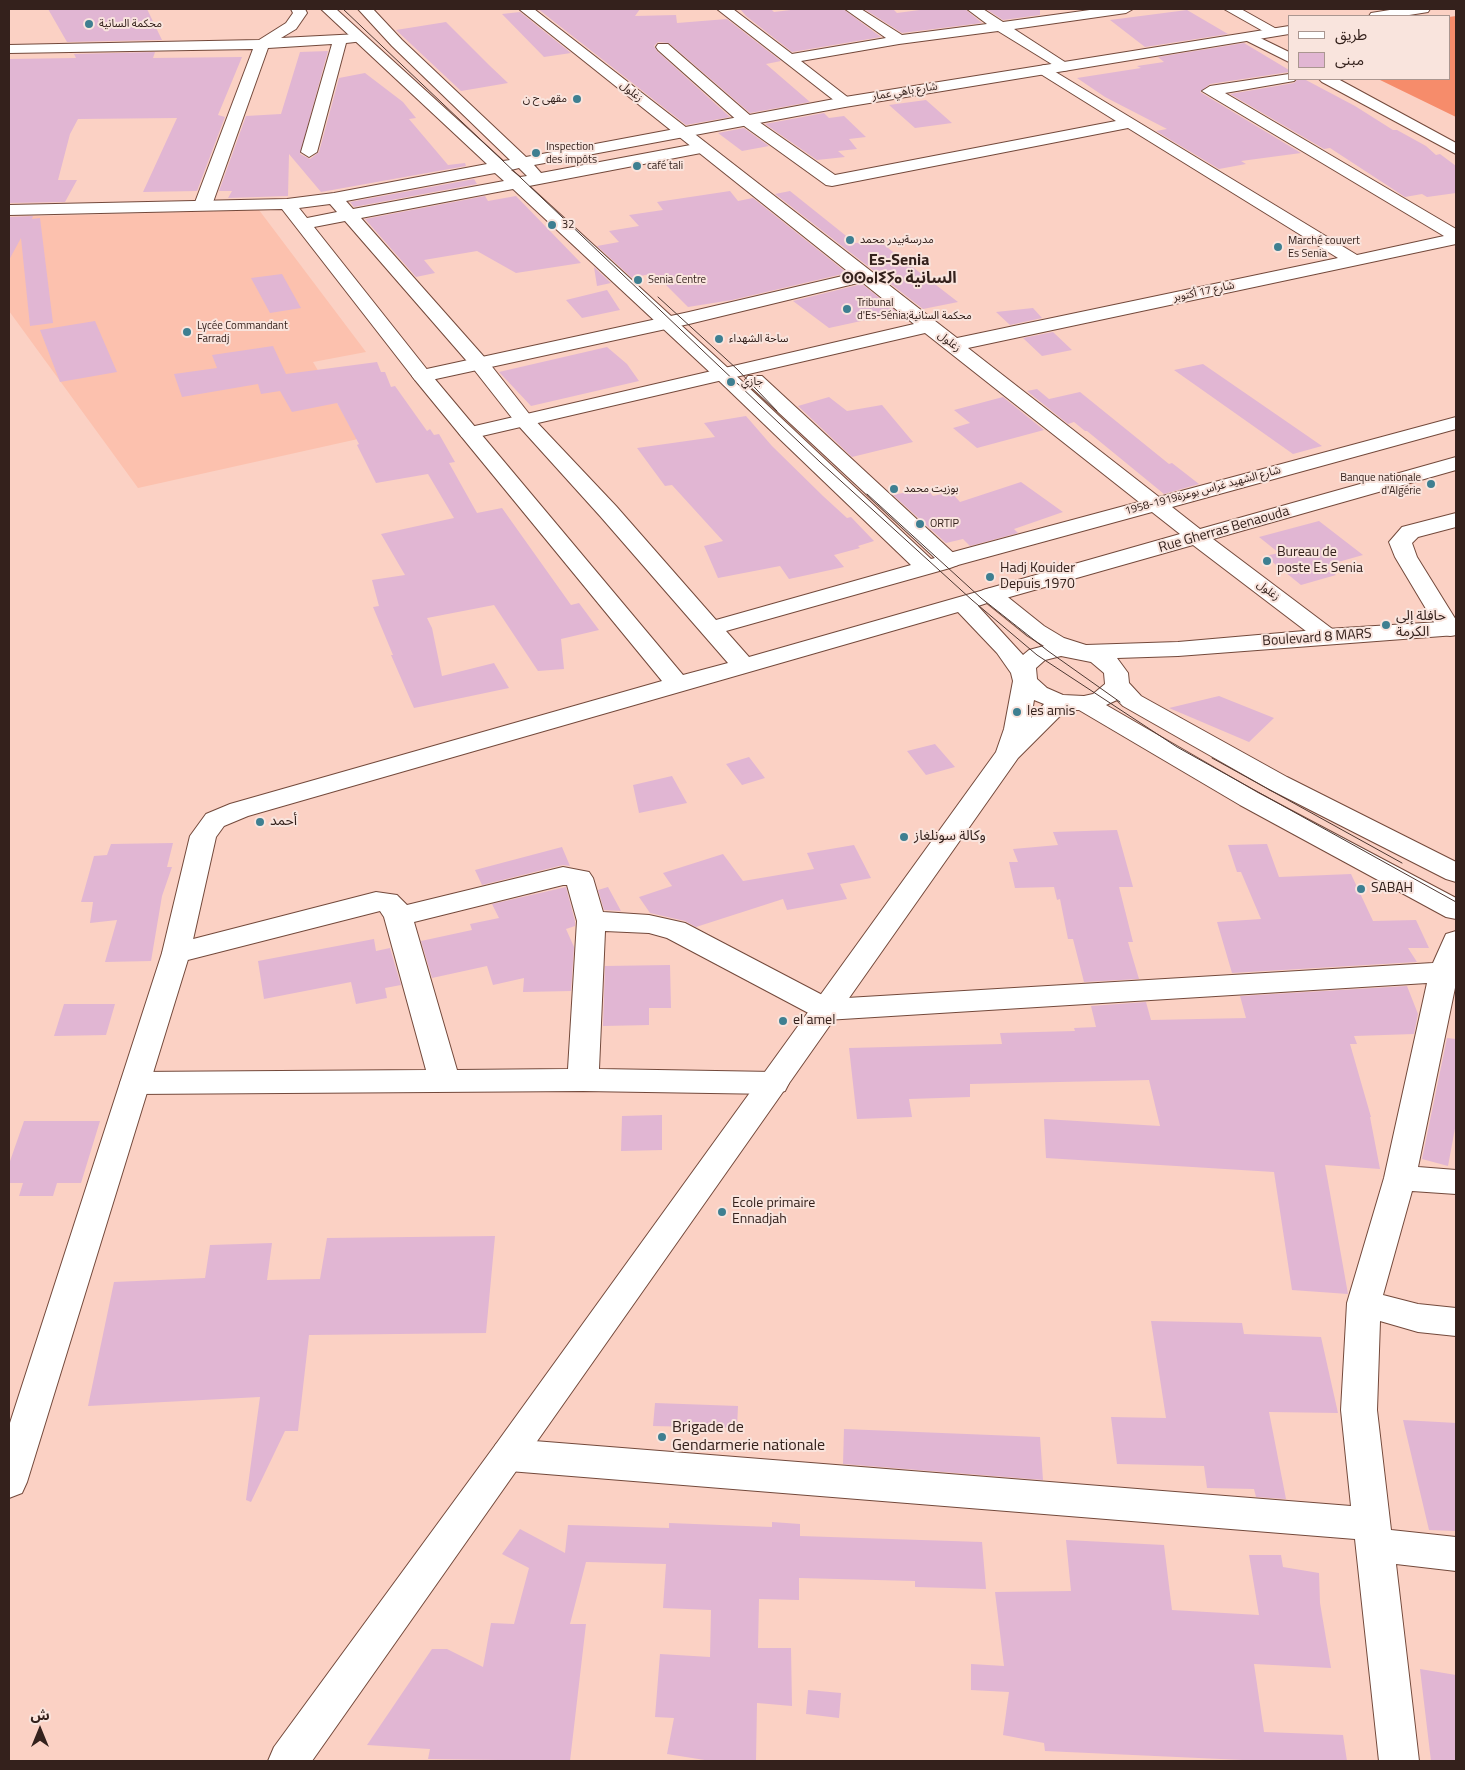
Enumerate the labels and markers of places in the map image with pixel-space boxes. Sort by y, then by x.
place label: محكمة السانية [99,17,162,31]
marker: محكمة السانية [83,18,95,30]
place label: مقهى ح ن [523,92,567,106]
marker: مقهى ح ن [571,93,583,105]
place label: Inspection des impôts [546,140,597,166]
marker: Inspection des impôts [530,147,542,159]
place label: café tali [647,159,683,173]
marker: café tali [631,160,643,172]
place label: 32 [562,218,574,232]
marker: 32 [546,219,558,231]
place label: مدرسةبيدر محمد [860,233,934,247]
marker: مدرسةبيدر محمد [844,234,856,246]
place label: Marché couvert Es Senia [1288,234,1360,260]
marker: Marché couvert Es Senia [1272,241,1284,253]
place label: Senia Centre [648,273,706,287]
marker: Senia Centre [632,274,644,286]
place label: Tribunal d'Es-Sénia;محكمة السانية [857,296,972,322]
marker: Tribunal d'Es-Sénia;محكمة السانية [841,303,853,315]
place label: Lycée Commandant Farradj [197,319,288,345]
marker: Lycée Commandant Farradj [181,326,193,338]
place label: ساحة الشهداء [729,332,788,346]
marker: ساحة الشهداء [713,333,725,345]
place label: جازي [741,375,763,389]
marker: جازي [725,376,737,388]
place label: Banque nationale d'Algérie [1340,471,1421,497]
marker: Banque nationale d'Algérie [1425,478,1437,490]
place label: بوزيت محمد [904,482,959,496]
marker: بوزيت محمد [888,483,900,495]
place label: ORTIP [930,517,959,531]
marker: ORTIP [914,518,926,530]
place label: Bureau de poste Es Senia [1277,545,1363,578]
marker: Bureau de poste Es Senia [1261,555,1273,567]
place label: Hadj Kouider Depuis 1970 [1000,561,1075,594]
marker: Hadj Kouider Depuis 1970 [984,571,996,583]
place label: حافلة إلى الكرمة [1396,609,1446,642]
marker: حافلة إلى الكرمة [1380,619,1392,631]
place label: les amis [1027,704,1075,720]
marker: les amis [1011,706,1023,718]
place label: أحمد [270,814,297,830]
marker: أحمد [254,816,266,828]
place label: وكالة سونلغاز [914,829,986,845]
marker: وكالة سونلغاز [898,831,910,843]
place label: SABAH [1371,881,1413,897]
marker: SABAH [1355,883,1367,895]
place label: el amel [793,1013,835,1029]
marker: el amel [777,1015,789,1027]
place label: Ecole primaire Ennadjah [732,1196,815,1228]
marker: Ecole primaire Ennadjah [716,1206,728,1218]
place label: Brigade de Gendarmerie nationale [672,1418,825,1456]
marker: Brigade de Gendarmerie nationale [656,1431,668,1443]

